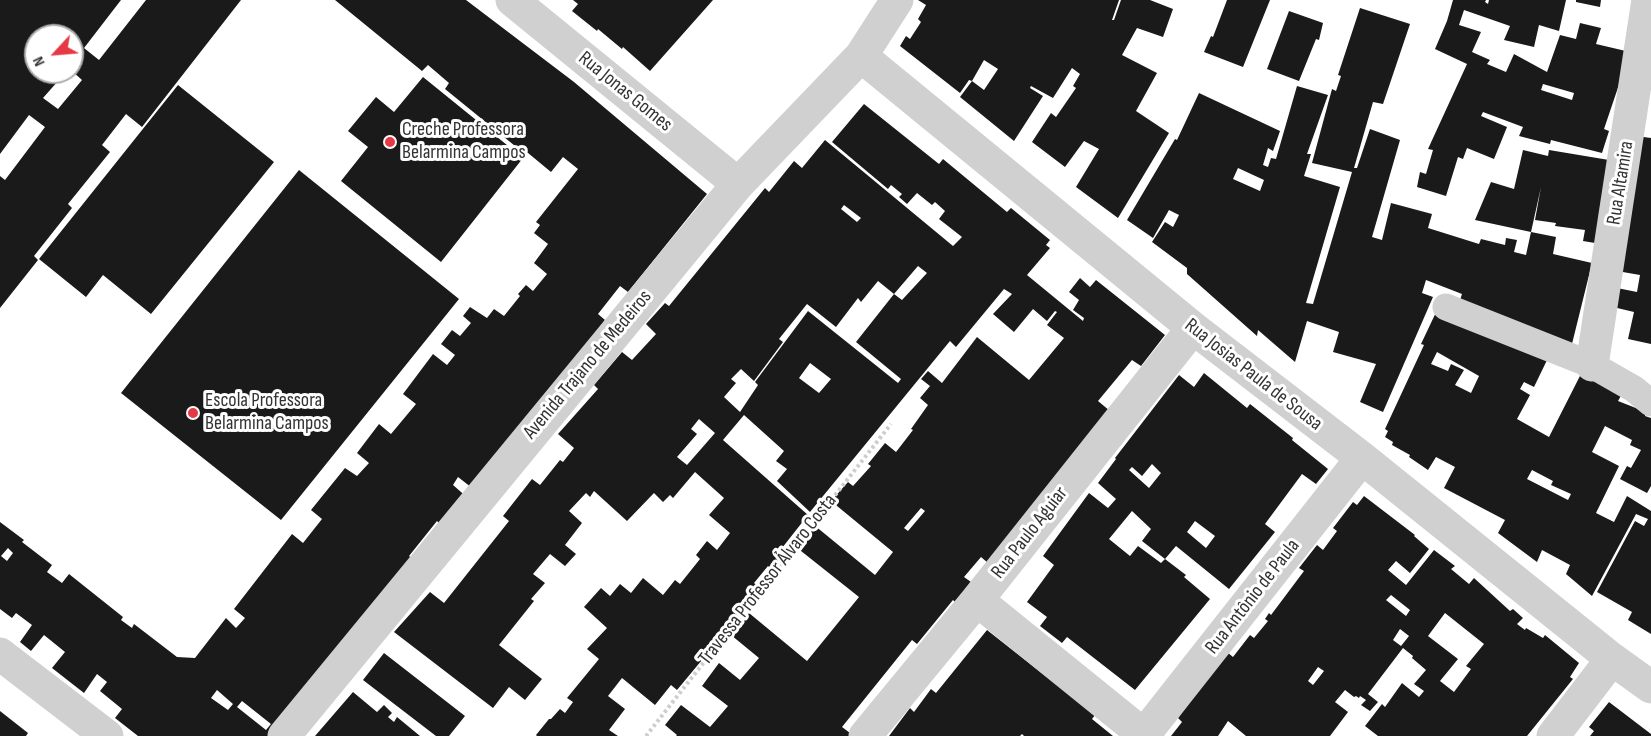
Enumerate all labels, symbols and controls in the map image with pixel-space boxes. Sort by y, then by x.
north arrow [24,24,84,84]
street label: Rua Jonas Gomes [573,47,677,137]
text: N [29,53,50,69]
place label: Creche Professora Belarmina Campos [402,118,526,165]
marker: Creche Professora Belarmina Campos [383,135,397,149]
street label: Rua Altamira [1603,139,1639,227]
street label: Avenida Trajano de Medeiros [519,286,657,444]
street label: Rua Josias Paula de Sousa [1179,314,1327,436]
place label: Escola Professora Belarmina Campos [205,389,329,436]
marker: Escola Professora Belarmina Campos [186,406,200,420]
street label: Rua Paulo Aguiar [987,482,1073,584]
street label: Travessa Professor Álvaro Costa [694,490,842,670]
street label: Rua Antônio de Paula [1201,535,1305,659]

